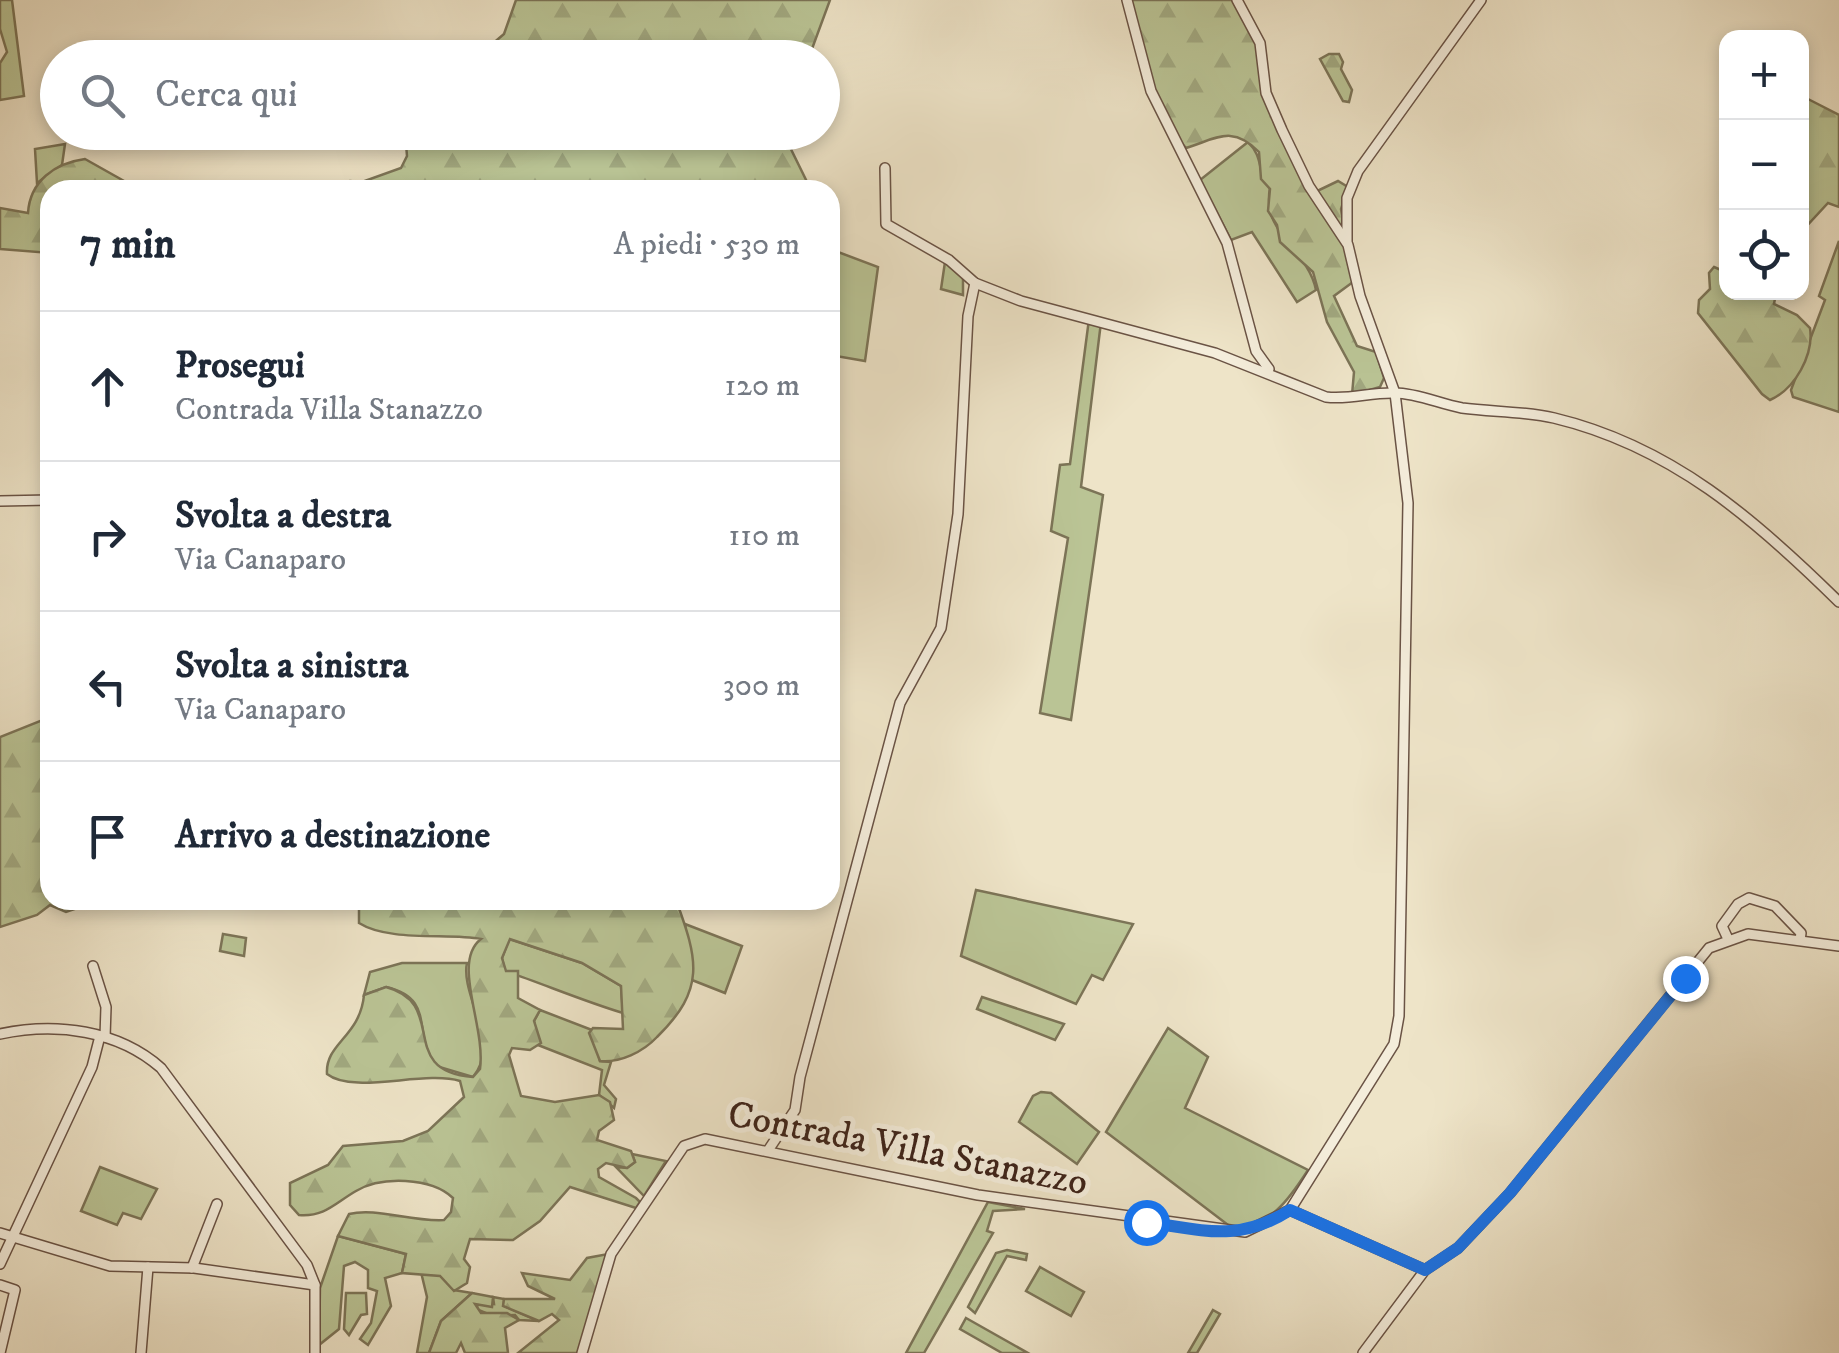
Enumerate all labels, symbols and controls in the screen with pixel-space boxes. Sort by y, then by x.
map controls [1719,30,1809,300]
button: + [1719,30,1809,120]
search box [40,40,840,150]
icon: search [75,68,130,123]
text: Cerca qui [155,71,298,119]
button: − [1719,120,1809,210]
button: locate [1719,210,1809,300]
text: 7 min [80,219,175,271]
text: A piedi · 530 m [614,225,800,265]
text: Prosegui [175,342,305,390]
icon: ahead [80,359,135,414]
text: 120 m [724,366,800,406]
text: Contrada Villa Stanazzo [175,390,483,430]
text: Svolta a destra [175,492,391,540]
icon: right [80,509,135,564]
text: 110 m [728,516,800,556]
text: Via Canaparo [175,540,346,580]
text: Svolta a sinistra [175,642,409,690]
icon: left [80,659,135,714]
text: 300 m [723,666,800,706]
text: Via Canaparo [175,690,346,730]
icon: arrive [80,809,135,864]
text: Arrivo a destinazione [175,812,490,860]
route end [1663,956,1709,1002]
street label: Contrada Villa Stanazzo [724,1091,1092,1207]
route start [1124,1200,1170,1246]

